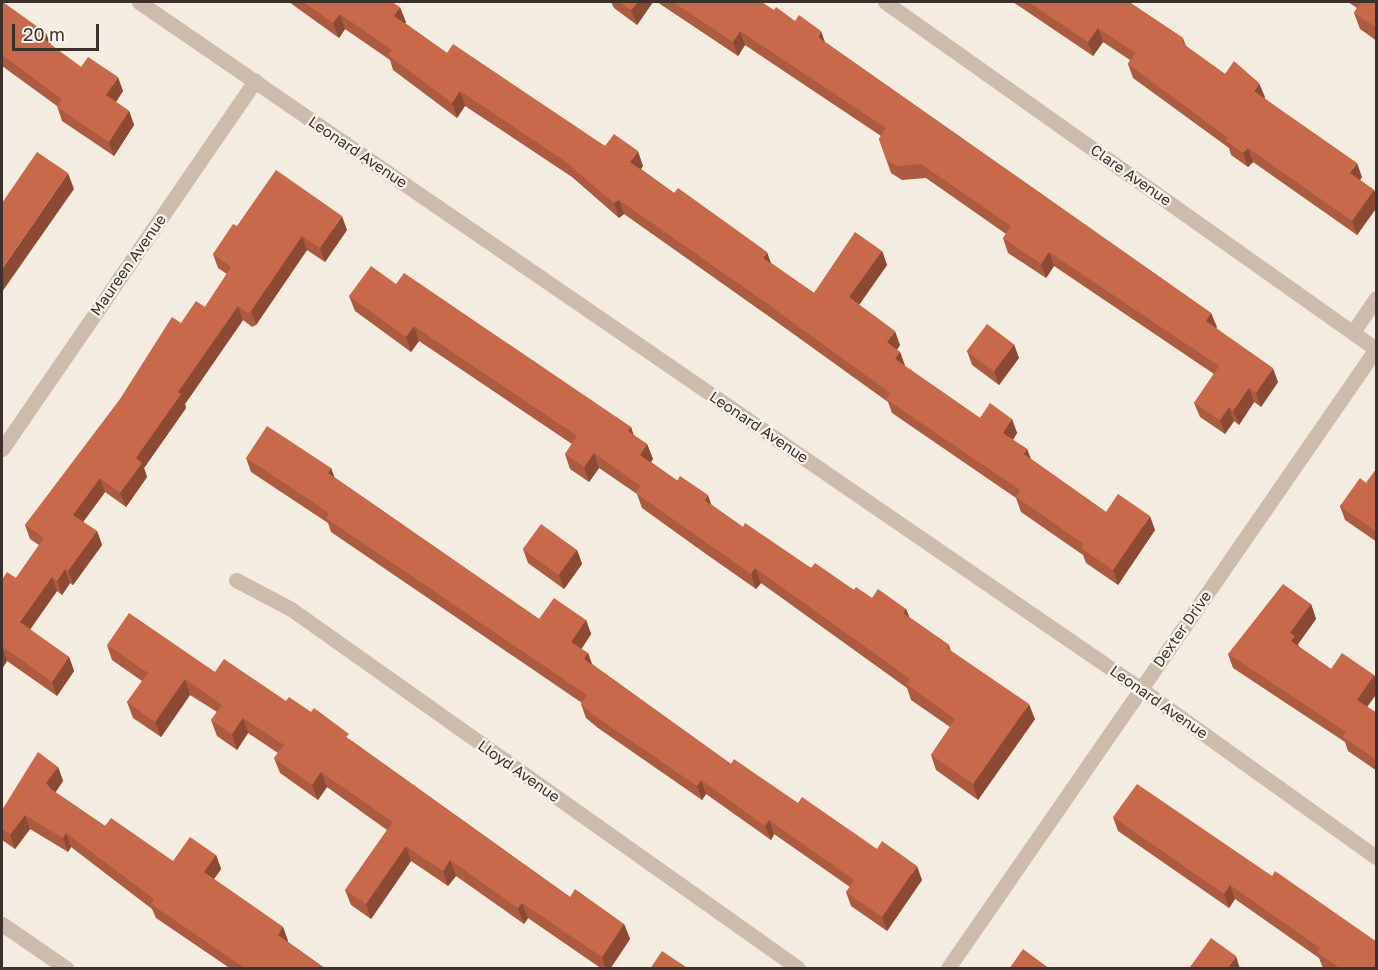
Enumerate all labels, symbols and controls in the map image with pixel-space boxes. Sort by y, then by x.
scale bar [15,12,102,50]
text: 20 m [23,23,65,45]
street label: Leonard Avenue [305,112,411,192]
street label: Clare Avenue [1087,141,1175,209]
street label: Maureen Avenue [86,211,170,319]
street label: Leonard Avenue [706,387,812,467]
street label: Dexter Drive [1149,587,1215,671]
street label: Leonard Avenue [1107,662,1211,742]
street label: Lloyd Avenue [475,736,563,806]

